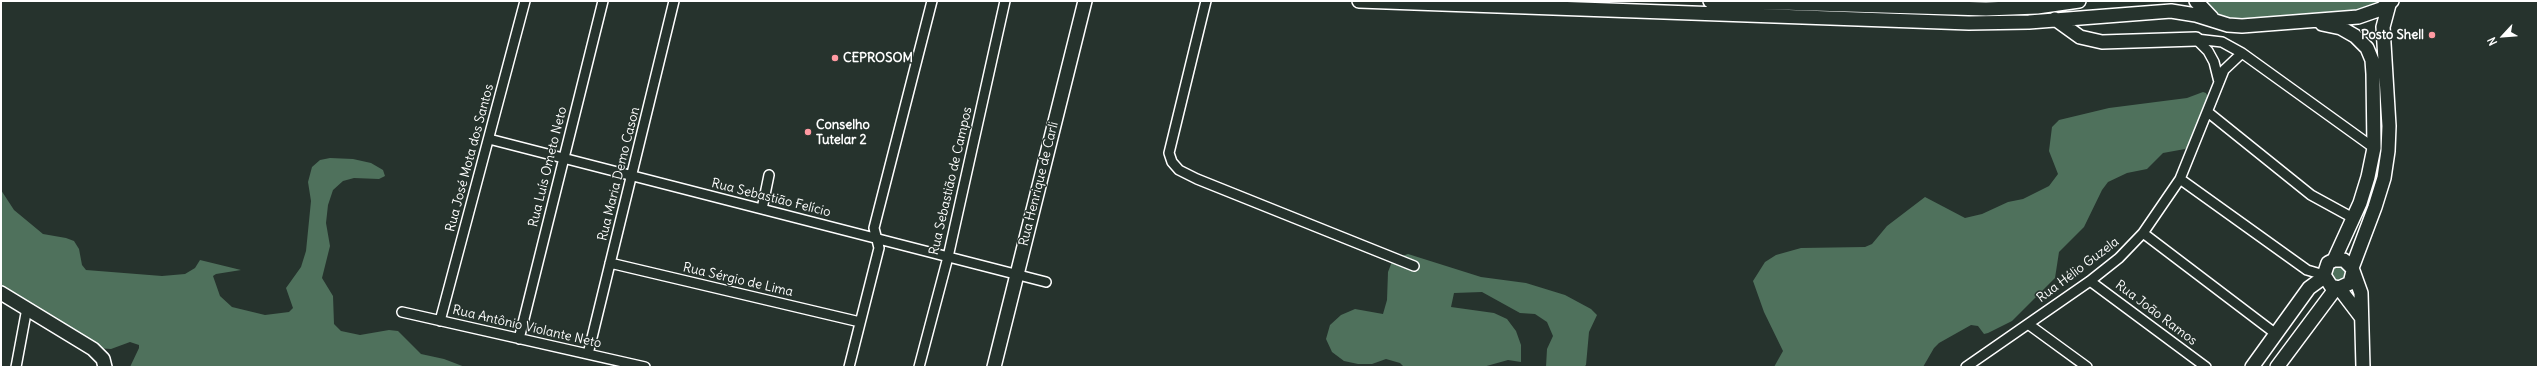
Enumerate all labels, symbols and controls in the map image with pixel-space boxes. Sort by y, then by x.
north arrow [2483,16,2523,56]
place label: Posto Shell [2361,27,2424,43]
marker: Posto Shell [2427,30,2437,40]
text: N [2484,35,2500,48]
place label: CEPROSOM [843,50,913,66]
marker: CEPROSOM [830,53,840,63]
street label: Rua José Mota dos Santos [443,82,497,234]
street label: Rua Luís Ometo Neto [525,105,571,229]
street label: Rua Maria Demo Cason [595,105,643,243]
street label: Rua Sebastião de Campos [926,105,976,257]
place label: Conselho Tutelar 2 [816,117,870,148]
street label: Rua Henrique de Carli [1016,120,1062,248]
marker: Conselho Tutelar 2 [803,127,813,137]
street label: Rua Sebastião Felício [710,176,832,220]
street label: Rua Hélio Guzela [2034,234,2122,306]
street label: Rua Sérgio de Lima [681,260,795,300]
street label: Rua João Ramos [2112,277,2200,349]
street label: Rua Antônio Violante Neto [451,302,603,352]

